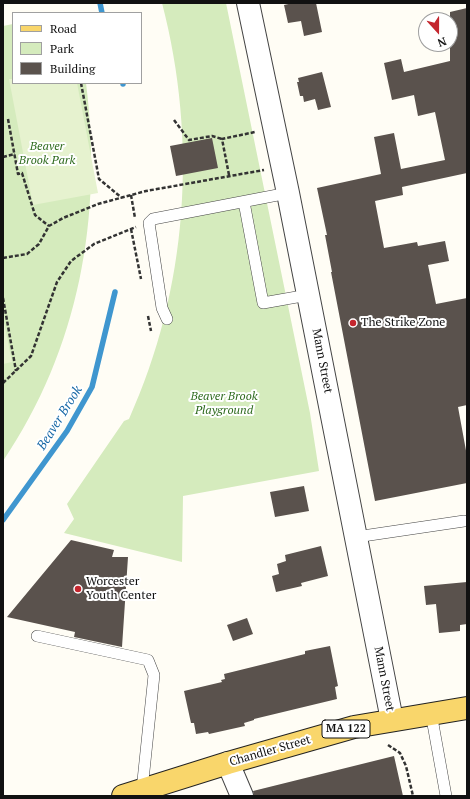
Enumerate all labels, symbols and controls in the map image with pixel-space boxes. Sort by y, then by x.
legend [12,12,142,84]
north arrow [418,12,458,52]
text: Road [50,21,77,36]
text: N [436,34,448,50]
text: Park [50,41,74,56]
text: Building [50,61,95,76]
park label: Beaver Brook Park [19,140,75,168]
place label: The Strike Zone [361,316,445,330]
marker: The Strike Zone [348,318,358,328]
street label: Mann Street [309,327,335,395]
water label: Beaver Brook [34,383,86,453]
park label: Beaver Brook Playground [190,390,258,418]
place label: Worcester Youth Center [86,575,156,603]
marker: Worcester Youth Center [73,584,83,594]
street label: Mann Street [371,645,397,713]
road number: MA 122 [322,720,370,738]
street label: Chandler Street [228,733,312,769]

